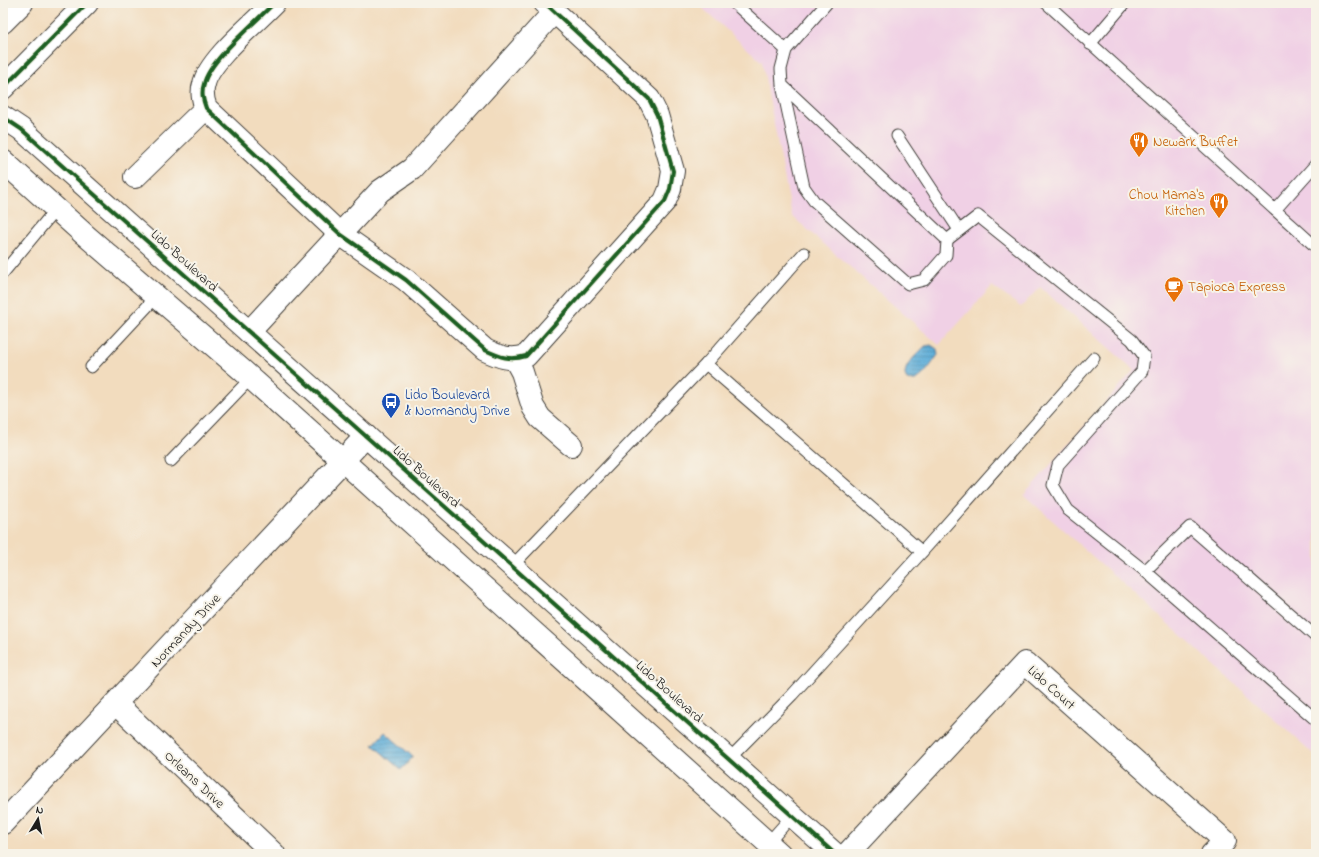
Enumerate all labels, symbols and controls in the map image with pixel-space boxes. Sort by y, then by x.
restaurant icon: Newark Buffet [1128,130,1150,158]
place label: Newark Buffet [1153,132,1238,153]
place label: Chou Mama's Kitchen [1129,185,1205,222]
restaurant icon: Chou Mama's Kitchen [1208,191,1230,219]
street label: Lido Boulevard [145,225,223,297]
cafe icon: Tapioca Express [1163,275,1185,303]
place label: Tapioca Express [1188,277,1286,298]
place label: Lido Boulevard & Normandy Drive [405,385,510,423]
bus stop icon: Lido Boulevard & Normandy Drive [380,391,402,419]
street label: Lido Boulevard [387,441,465,513]
street label: Normandy Drive [146,589,227,674]
street label: Lido Boulevard [630,656,708,728]
street label: Lido Court [1022,661,1080,716]
street label: Orleans Drive [159,746,230,814]
north arrow [18,799,58,839]
text: N [35,802,45,819]

